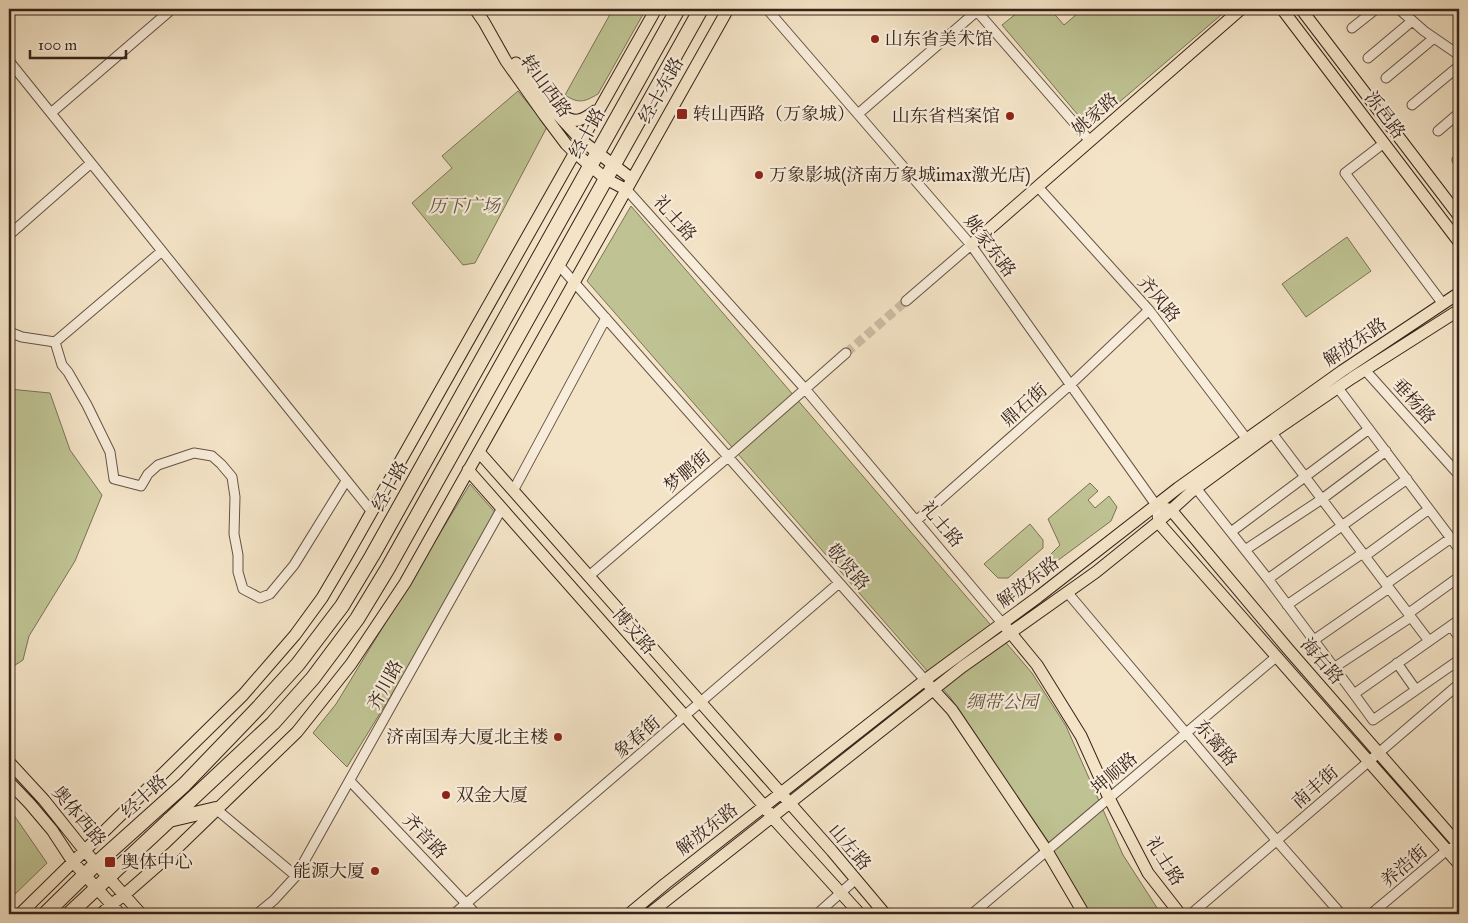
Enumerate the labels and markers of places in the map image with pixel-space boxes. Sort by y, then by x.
place label: 山东省美术馆 [885,28,993,50]
marker: 山东省美术馆 [869,33,881,45]
place label: 转山西路（万象城） [693,103,855,125]
place label: 山东省档案馆 [892,105,1000,127]
marker: 转山西路（万象城） [675,107,689,121]
marker: 山东省档案馆 [1004,110,1016,122]
place label: 万象影城(济南万象城imax激光店) [769,164,1031,187]
marker: 万象影城(济南万象城imax激光店) [753,169,765,181]
place label: 济南国寿大厦北主楼 [386,726,548,748]
marker: 济南国寿大厦北主楼 [552,731,564,743]
place label: 双金大厦 [456,784,528,806]
marker: 双金大厦 [440,789,452,801]
place label: 奥体中心 [121,851,193,873]
marker: 奥体中心 [103,855,117,869]
place label: 能源大厦 [293,860,365,882]
marker: 能源大厦 [369,865,381,877]

